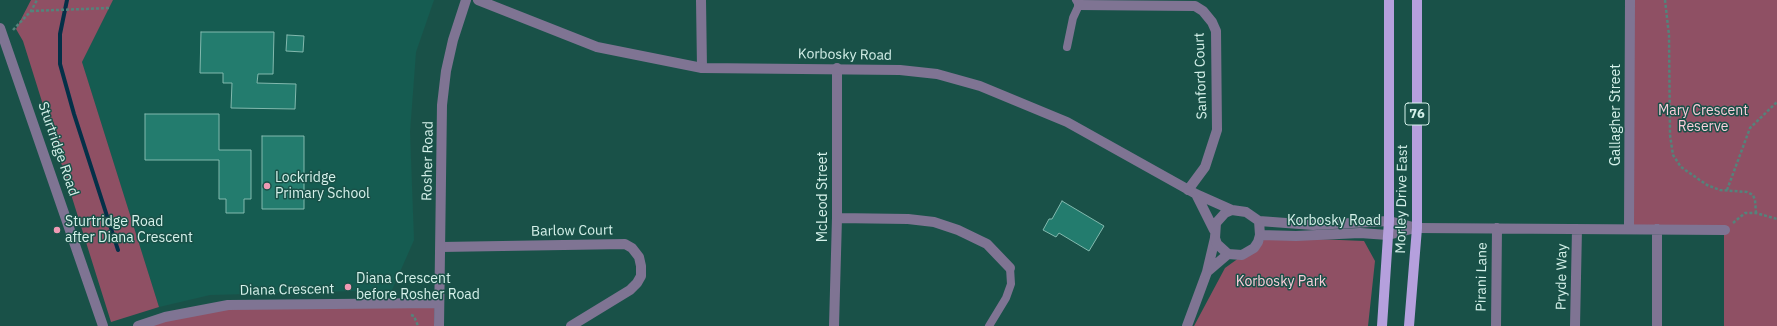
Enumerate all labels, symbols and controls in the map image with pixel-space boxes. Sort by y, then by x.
street label: Sanford Court [1191,32,1211,120]
street label: Korbosky Road [798,46,892,64]
street label: Gallagher Street [1608,64,1624,166]
street label: Sturtridge Road [34,100,82,198]
road number: 76 [1405,103,1429,125]
park label: Mary Crescent Reserve [1658,103,1748,136]
street label: Rosher Road [419,121,437,201]
street label: Morley Drive East [1393,144,1411,254]
street label: McLeod Street [815,152,831,242]
place label: Lockridge Primary School [275,170,370,202]
marker: Lockridge Primary School [262,181,272,191]
street label: Korbosky Road [1287,213,1381,229]
place label: Sturtridge Road after Diana Crescent [65,214,193,246]
street label: Barlow Court [531,222,613,240]
marker: Sturtridge Road after Diana Crescent [52,225,62,235]
street label: Pirani Lane [1473,242,1491,312]
street label: Pryde Way [1553,244,1571,310]
place label: Diana Crescent before Rosher Road [356,271,480,304]
park label: Korbosky Park [1236,274,1326,290]
street label: Diana Crescent [239,281,335,299]
marker: Diana Crescent before Rosher Road [343,282,353,292]

